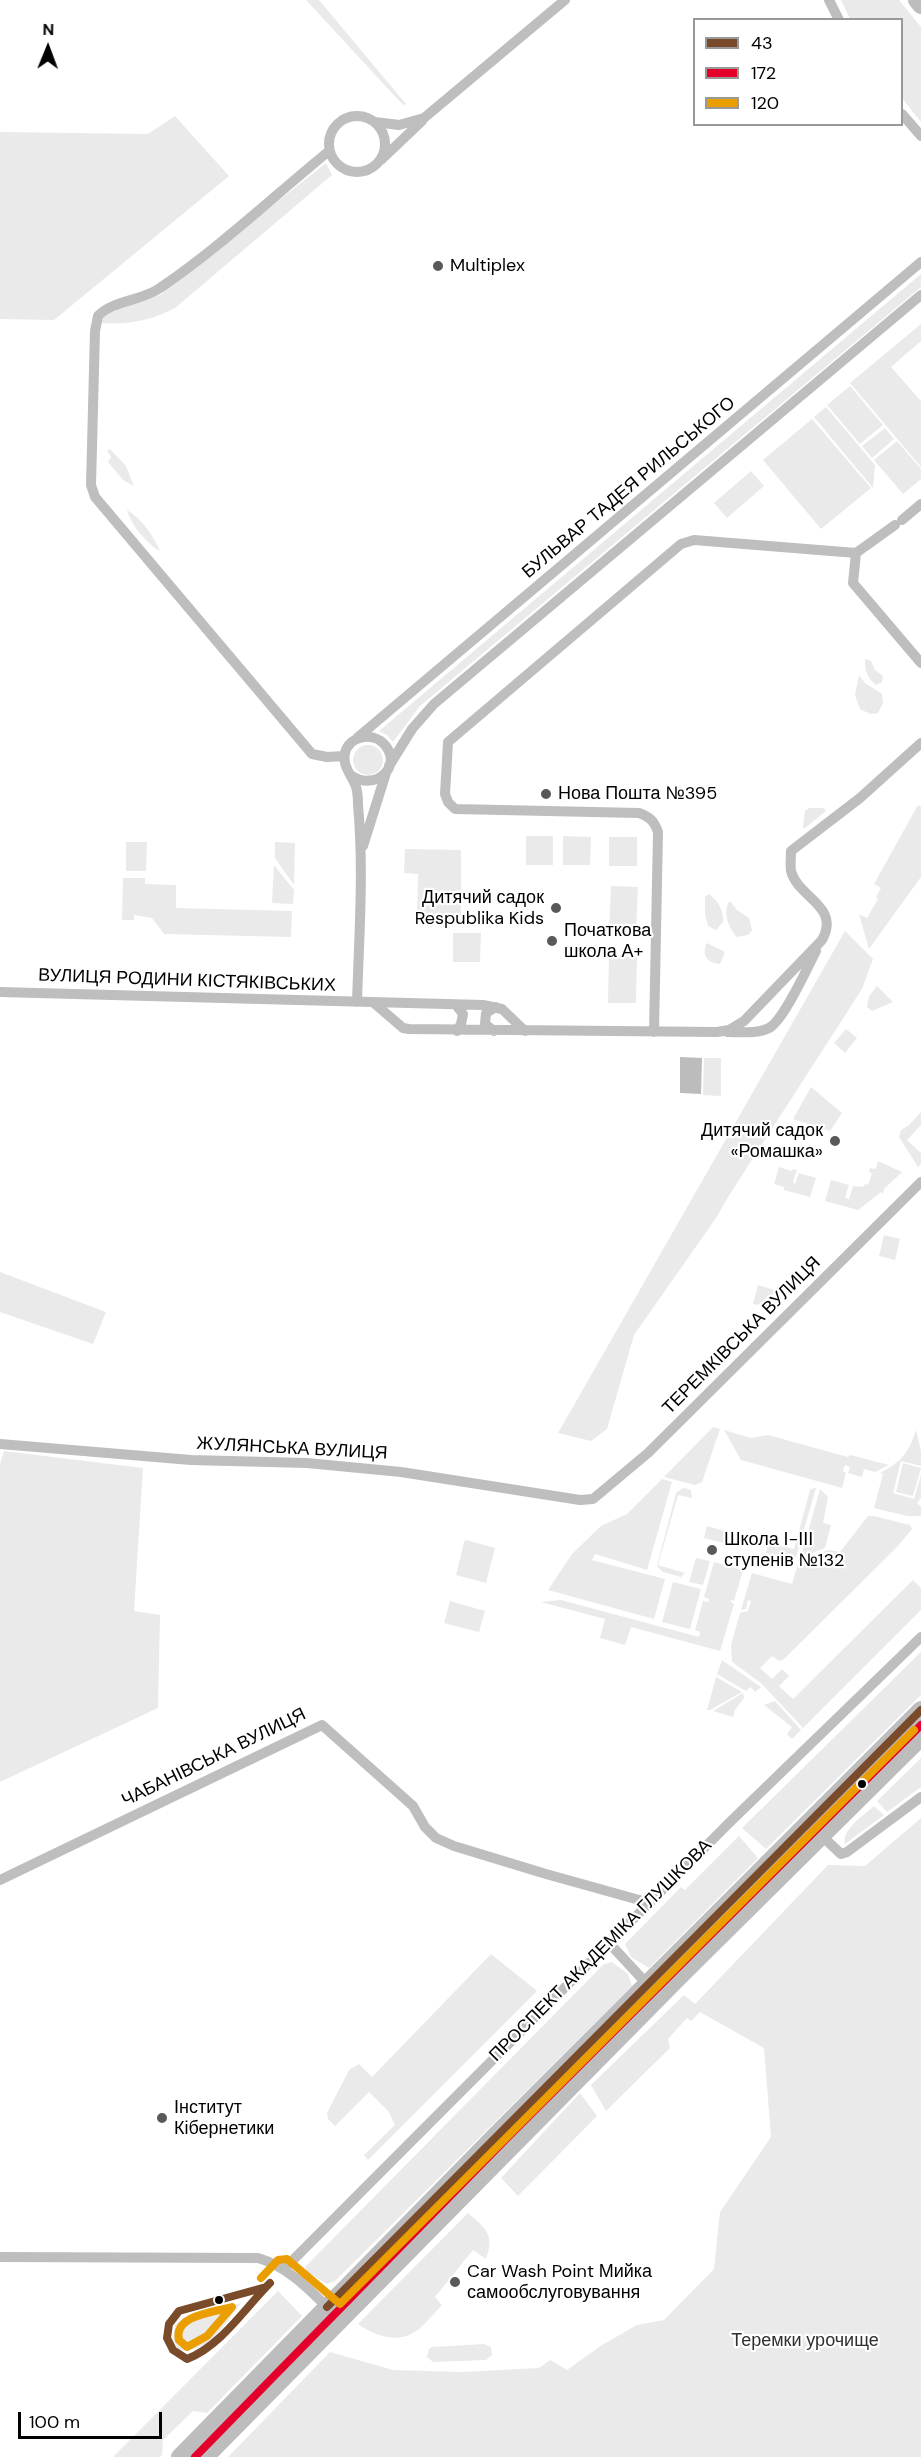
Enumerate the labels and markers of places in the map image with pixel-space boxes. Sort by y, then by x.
place label: Multiplex [450,255,525,277]
marker: Multiplex [431,259,445,273]
place label: Нова Пошта №395 [558,783,717,805]
marker: Нова Пошта №395 [539,787,553,801]
place label: Дитячий садок Respublika Kids [415,887,544,930]
marker: Дитячий садок Respublika Kids [549,901,563,915]
place label: Початкова школа А+ [564,920,651,962]
marker: Початкова школа А+ [545,934,559,948]
place label: Дитячий садок «Ромашка» [701,1120,823,1162]
marker: Дитячий садок «Ромашка» [828,1134,842,1148]
place label: Школа І-ІІІ ступенів №132 [724,1529,844,1572]
marker: Школа І-ІІІ ступенів №132 [705,1543,719,1557]
unlabelled marker [856,1778,868,1790]
place label: Інститут Кібернетики [174,2097,274,2140]
marker: Інститут Кібернетики [155,2111,169,2125]
place label: Car Wash Point Мийка самообслуговування [467,2261,652,2304]
marker: Car Wash Point Мийка самообслуговування [448,2275,462,2289]
unlabelled marker [213,2294,225,2306]

